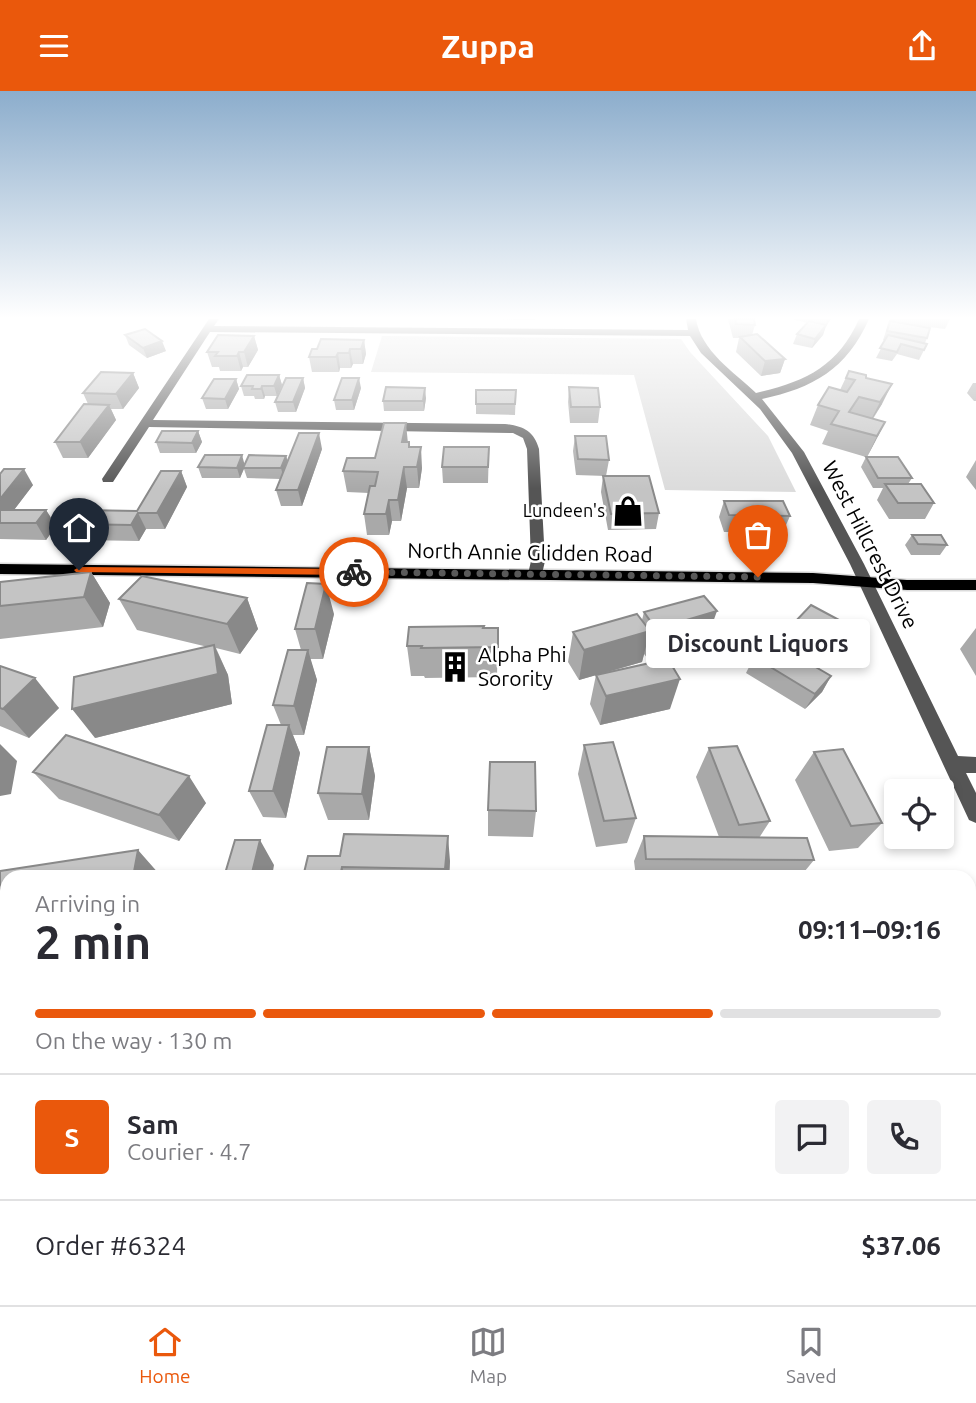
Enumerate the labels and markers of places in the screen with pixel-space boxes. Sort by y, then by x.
shop icon: Lundeen's [611,494,645,528]
pin [49,498,109,570]
place label: Lundeen's [523,500,605,520]
pin [728,505,788,577]
callout: Discount Liquors [646,619,870,668]
place label: Alpha Phi Sorority [478,642,567,690]
building icon: Alpha Phi Sorority [438,650,472,684]

